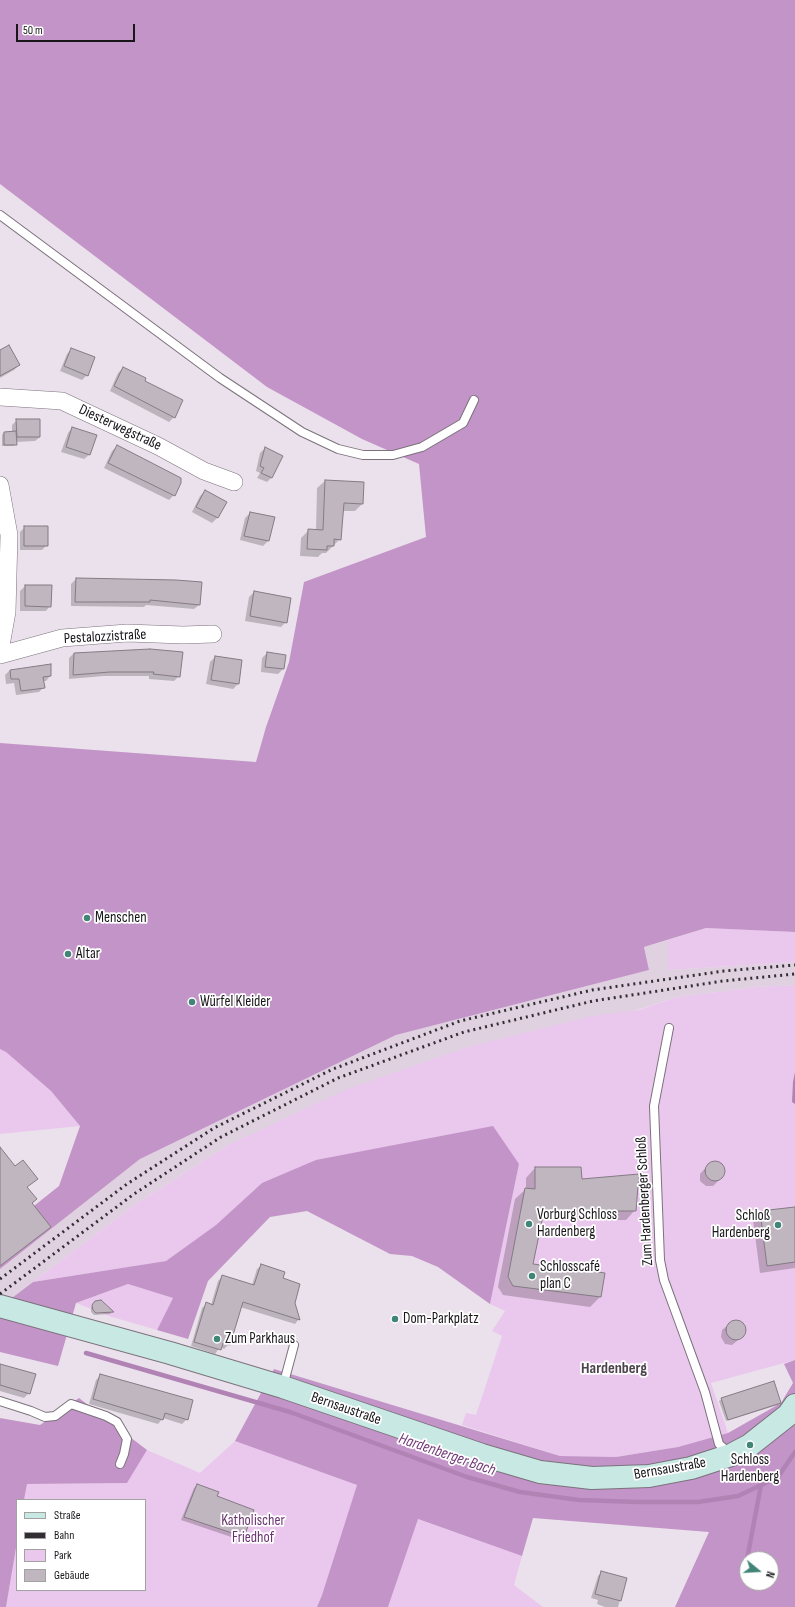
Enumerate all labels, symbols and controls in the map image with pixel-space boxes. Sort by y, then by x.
scale bar [18,16,137,42]
text: 50 m [23,23,43,38]
street label: Diesterwegstraße [76,401,164,455]
street label: Pestalozzistraße [63,626,147,648]
place label: Menschen [95,909,147,927]
marker: Menschen [82,913,92,923]
place label: Altar [76,945,100,963]
marker: Altar [63,949,73,959]
place label: Würfel Kleider [200,993,271,1011]
marker: Würfel Kleider [187,997,197,1007]
street label: Zum Hardenberger Schloß [633,1136,657,1266]
place label: Vorburg Schloss Hardenberg [537,1206,617,1241]
place label: Schloß Hardenberg [712,1207,770,1242]
marker: Vorburg Schloss Hardenberg [524,1219,534,1229]
marker: Schloß Hardenberg [773,1220,783,1230]
place label: Schlosscafé plan C [540,1258,600,1293]
marker: Schlosscafé plan C [527,1271,537,1281]
place label: Dom-Parkplatz [403,1310,479,1328]
marker: Dom-Parkplatz [390,1314,400,1324]
place label: Zum Parkhaus [225,1330,295,1348]
marker: Zum Parkhaus [212,1334,222,1344]
district label: Hardenberg [581,1359,647,1379]
street label: Bernsaustraße [309,1389,383,1429]
water label: Hardenberger Bach [396,1429,498,1481]
marker: Schloss Hardenberg [745,1440,755,1450]
place label: Schloss Hardenberg [721,1451,779,1486]
street label: Bernsaustraße [633,1454,707,1484]
legend [16,1499,146,1591]
text: Straße [54,1508,81,1523]
park label: Katholischer Friedhof [221,1512,285,1547]
text: Bahn [54,1528,74,1543]
text: Park [54,1548,72,1563]
north arrow [739,1551,779,1591]
text: Gebäude [54,1568,89,1583]
text: N [763,1570,777,1579]

